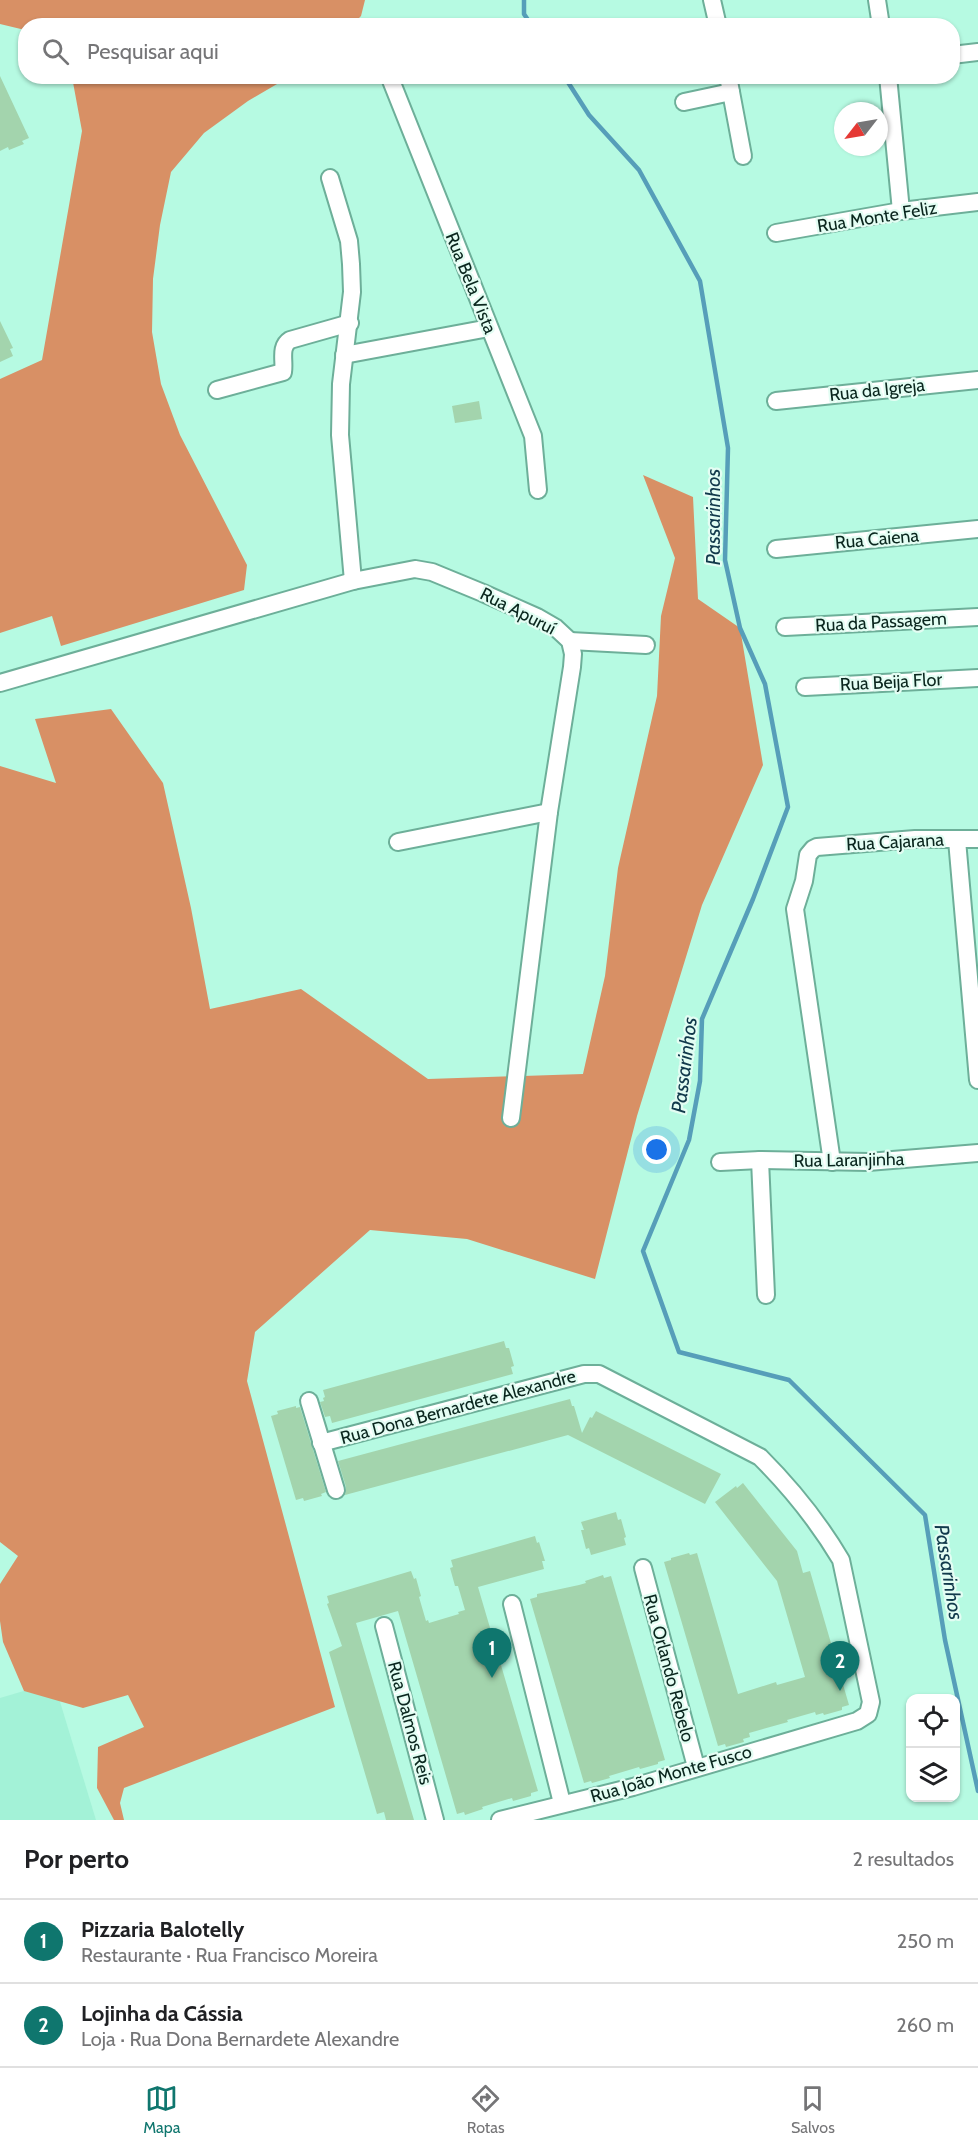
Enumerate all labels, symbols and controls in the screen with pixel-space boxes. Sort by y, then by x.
search box [18,18,960,84]
icon: search [39,35,72,68]
text: Pesquisar aqui [87,38,219,65]
north arrow [834,102,888,156]
street label: Rua Monte Feliz [816,197,939,237]
street label: Rua Bela Vista [441,229,501,337]
street label: Rua da Igreja [828,374,926,406]
water label: Passarinhos [701,468,725,565]
street label: Rua Caiena [834,524,920,554]
street label: Rua Apuruí [476,583,560,640]
street label: Rua da Passagem [815,608,947,636]
street label: Rua Beija Flor [839,668,943,696]
street label: Rua Cajarana [846,828,945,856]
water label: Passarinhos [666,1015,702,1114]
your location [642,1135,671,1164]
street label: Rua Laranjinha [793,1148,905,1172]
street label: Rua Dona Bernardete Alexandre [338,1365,578,1449]
water label: Passarinhos [930,1522,968,1622]
street label: Rua Orlando Rebelo [639,1592,699,1744]
pin: 1 [472,1628,512,1678]
pin: 2 [820,1642,860,1691]
street label: Rua Dalmos Reis [383,1659,437,1787]
map controls [906,1694,960,1802]
button: locate [906,1694,960,1748]
street label: Rua João Monte Fusco [588,1740,754,1808]
button: layers [906,1748,960,1802]
text: Por perto [24,1843,129,1875]
text: 2 resultados [853,1847,954,1871]
text: Pizzaria Balotelly [81,1916,244,1943]
text: 1 [40,1929,47,1953]
text: 250 m [897,1929,954,1953]
text: Restaurante · Rua Francisco Moreira [81,1943,378,1967]
text: Lojinha da Cássia [81,2000,243,2027]
text: 2 [38,2013,49,2037]
text: 260 m [896,2013,954,2037]
text: Loja · Rua Dona Bernardete Alexandre [81,2027,399,2051]
tab: Mapa [143,2082,180,2137]
tab: Rotas [467,2082,505,2137]
tab: Salvos [791,2082,835,2137]

